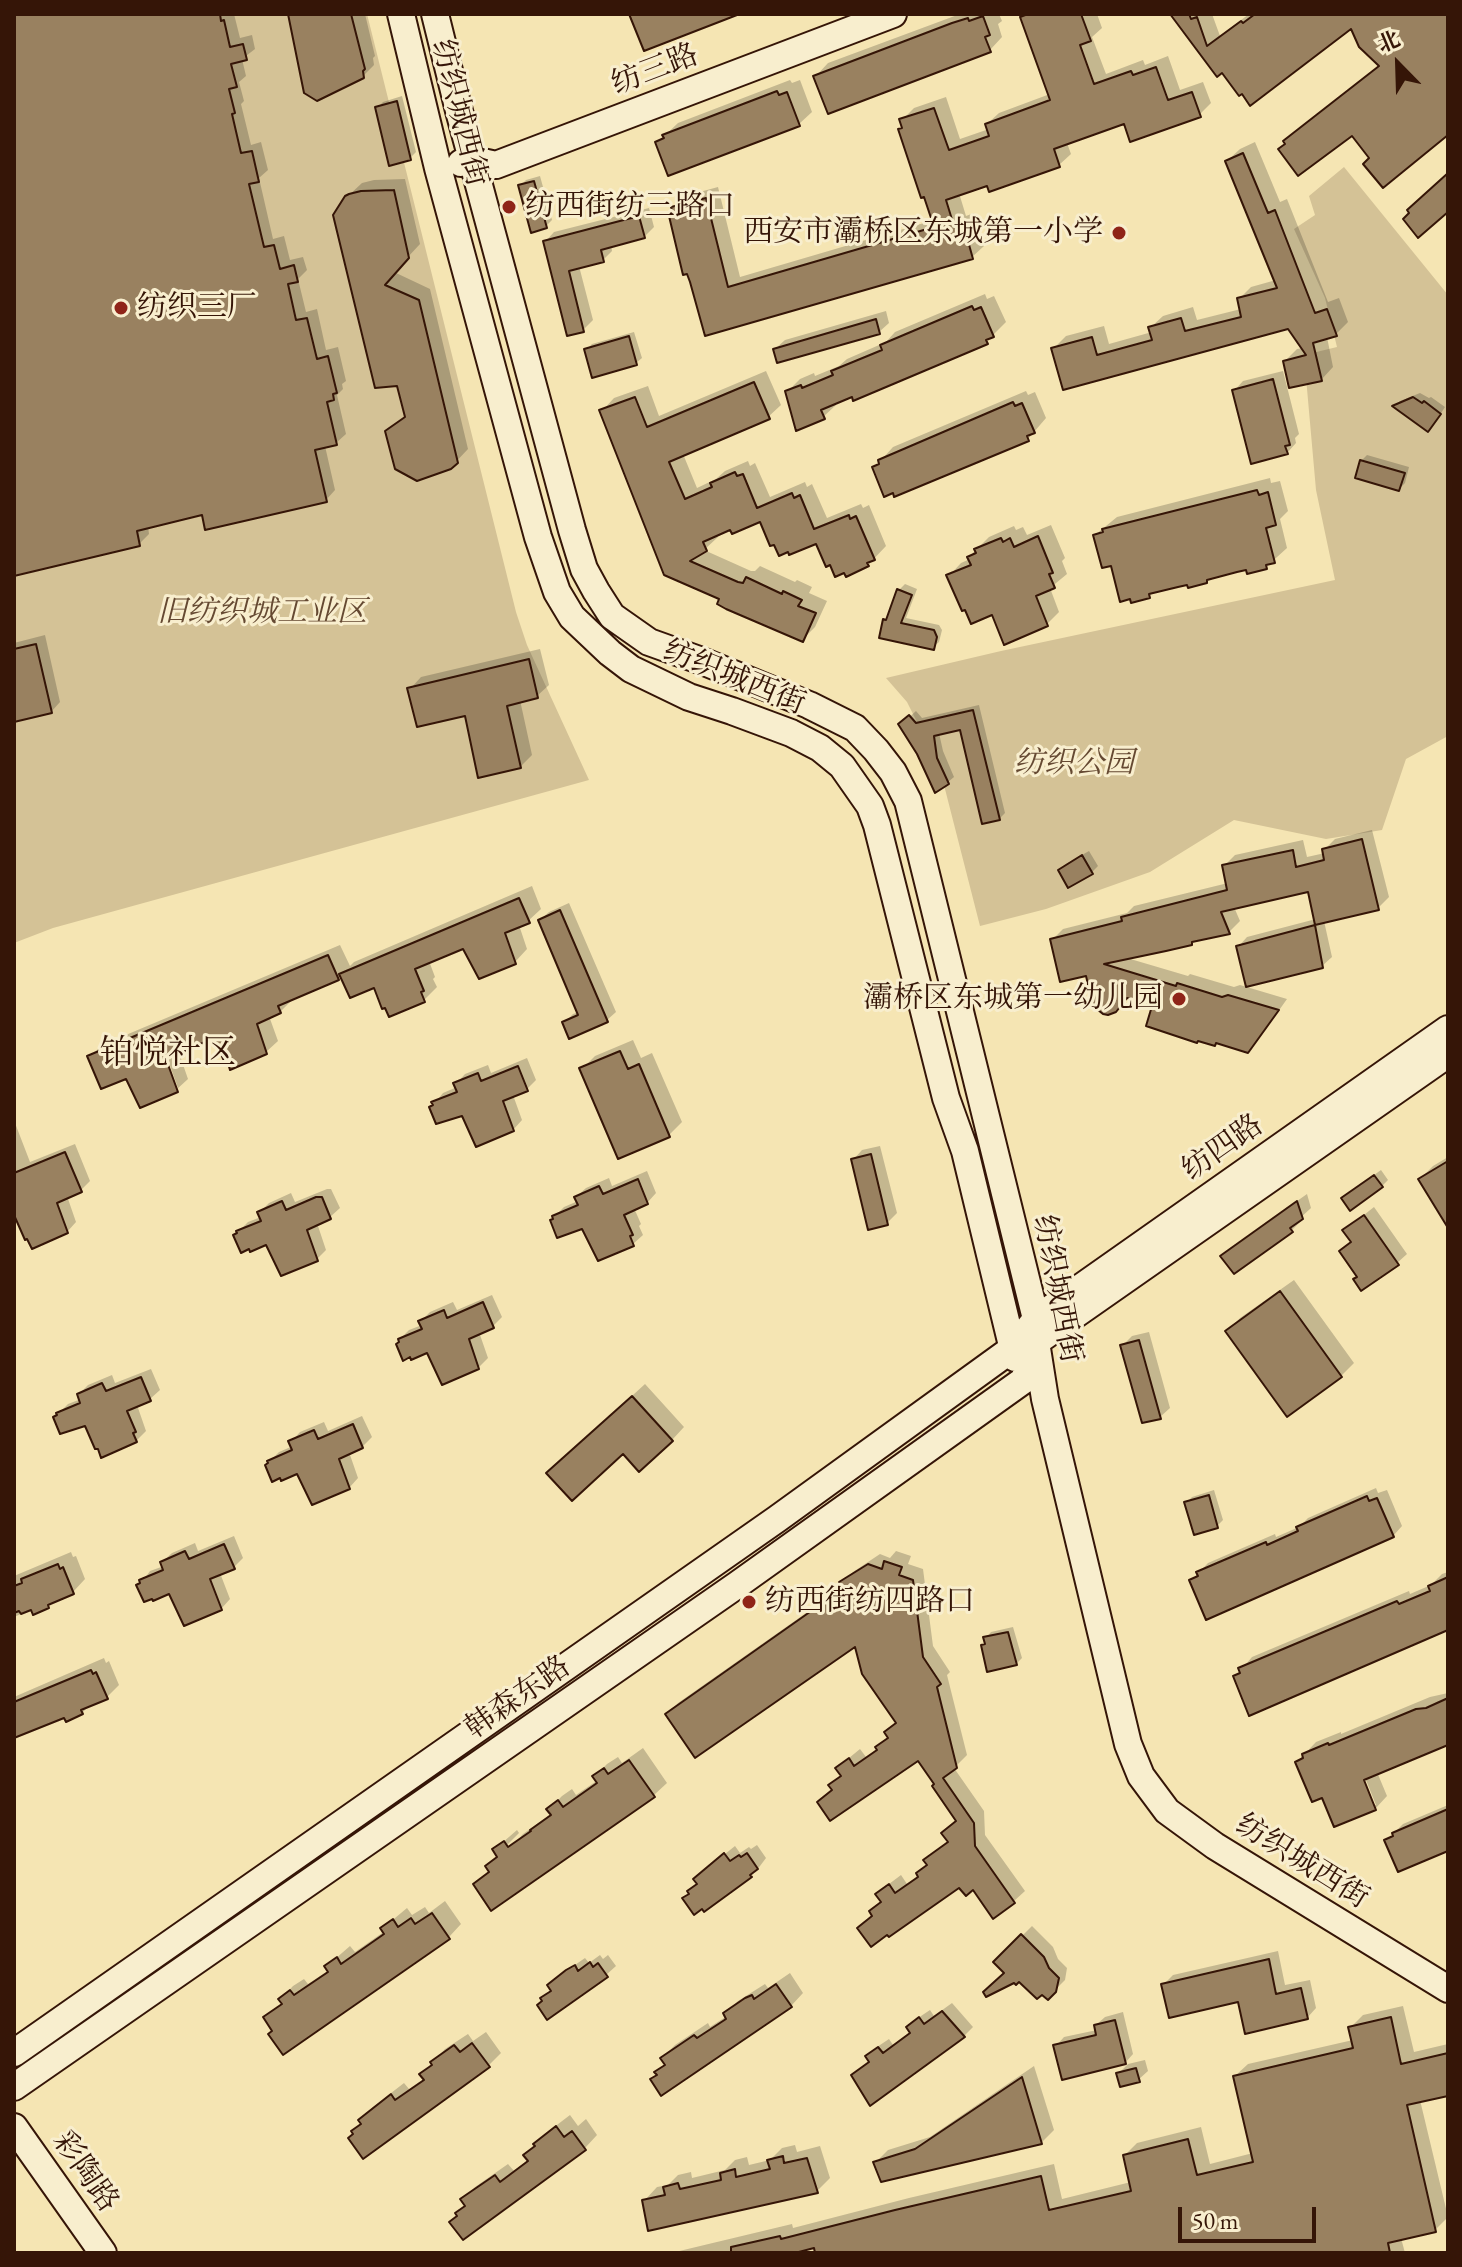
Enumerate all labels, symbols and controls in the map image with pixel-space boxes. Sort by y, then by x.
north arrow [1358,24,1438,104]
text: 北 [1373,24,1404,59]
street label: 纺织城西街 [423,36,495,190]
street label: 纺三路 [607,37,703,103]
place label: 纺西街纺三路口 [525,189,735,225]
marker: 纺西街纺三路口 [500,198,518,216]
place label: 西安市灞桥区东城第一小学 [743,215,1103,251]
marker: 西安市灞桥区东城第一小学 [1110,224,1128,242]
place label: 纺织三厂 [137,290,257,326]
marker: 纺织三厂 [112,299,130,317]
park label: 旧纺织城工业区 [157,595,367,631]
street label: 纺织城西街 [658,633,810,723]
park label: 纺织公园 [1014,746,1134,782]
place label: 灞桥区东城第一幼儿园 [863,981,1163,1017]
marker: 灞桥区东城第一幼儿园 [1170,990,1188,1008]
district label: 铂悦社区 [100,1034,236,1074]
street label: 纺四路 [1176,1107,1270,1189]
street label: 纺织城西街 [1025,1212,1089,1366]
place label: 纺西街纺四路口 [765,1584,975,1620]
marker: 纺西街纺四路口 [740,1593,758,1611]
street label: 韩森东路 [459,1649,577,1747]
street label: 纺织城西街 [1229,1807,1375,1917]
street label: 彩陶路 [44,2125,126,2219]
scale bar [1182,2191,1320,2241]
text: 50 m [1192,2205,1239,2236]

